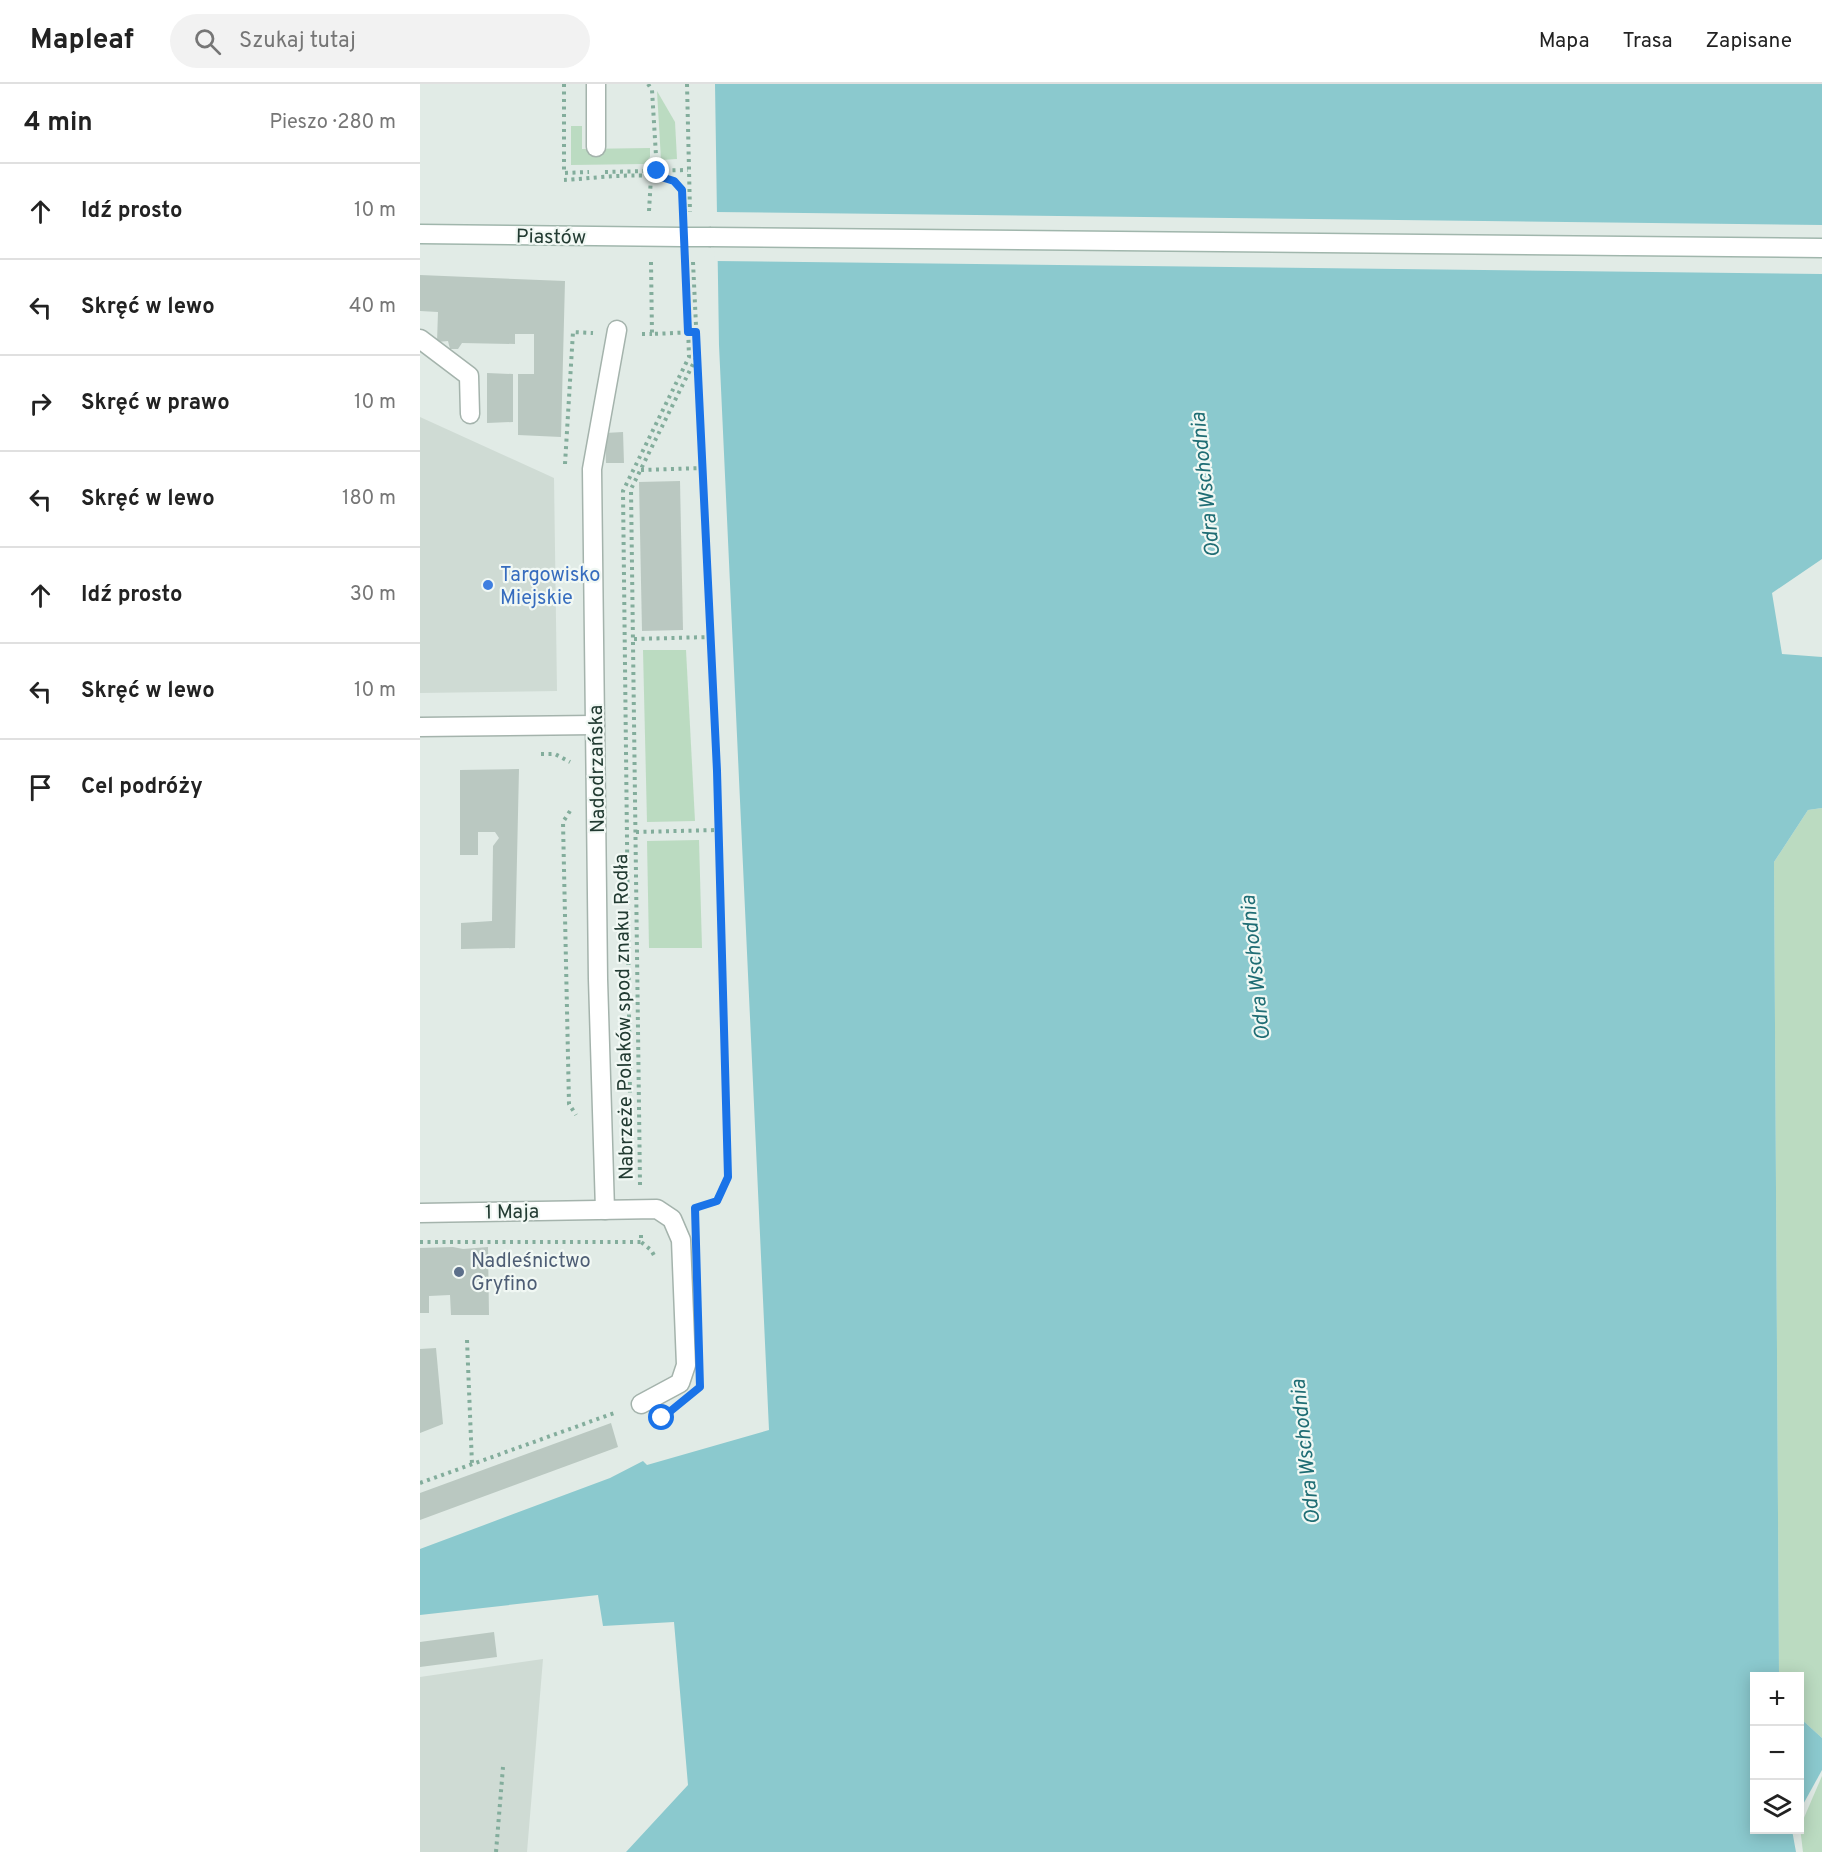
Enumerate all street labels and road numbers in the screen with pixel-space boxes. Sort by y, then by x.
street label: Piastów [516,224,586,252]
street label: Nadodrzańska [584,705,612,833]
street label: Nabrzeże Polaków spod znaku Rodła [609,854,641,1180]
street label: 1 Maja [485,1200,539,1226]

